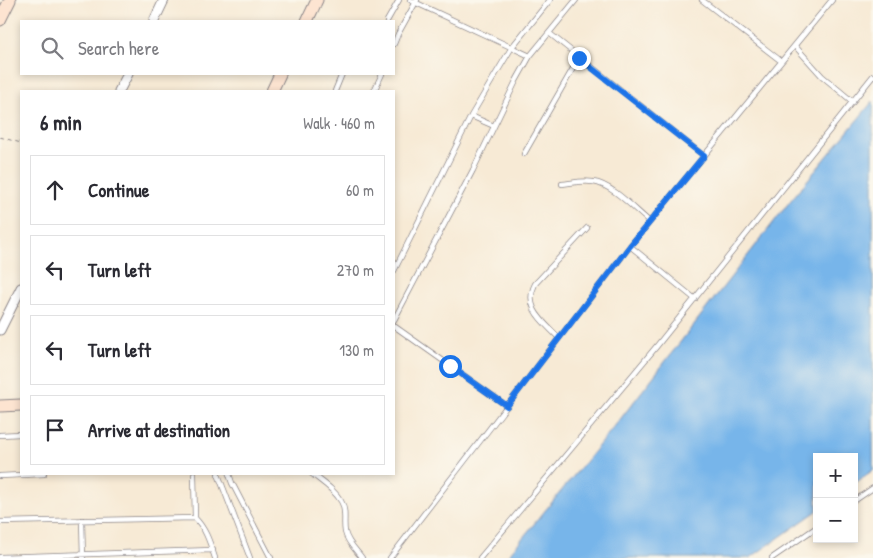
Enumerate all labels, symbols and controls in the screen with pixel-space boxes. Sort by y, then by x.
search box [20,20,395,75]
icon: search [38,34,66,62]
text: Search here [78,35,159,61]
route end [568,47,591,70]
text: 6 min [40,108,82,137]
text: Walk · 460 m [303,112,375,134]
icon: ahead [41,176,69,204]
text: Continue [88,177,149,203]
text: 60 m [346,179,374,201]
icon: left [41,256,69,284]
text: Turn left [88,257,151,283]
text: 270 m [337,259,374,281]
icon: left [41,336,69,364]
text: Turn left [88,337,151,363]
text: 130 m [339,339,374,361]
route start [439,355,462,378]
icon: arrive [41,416,69,444]
text: Arrive at destination [88,417,230,443]
map controls [813,453,858,543]
button: + [813,453,858,498]
button: − [813,498,858,543]

